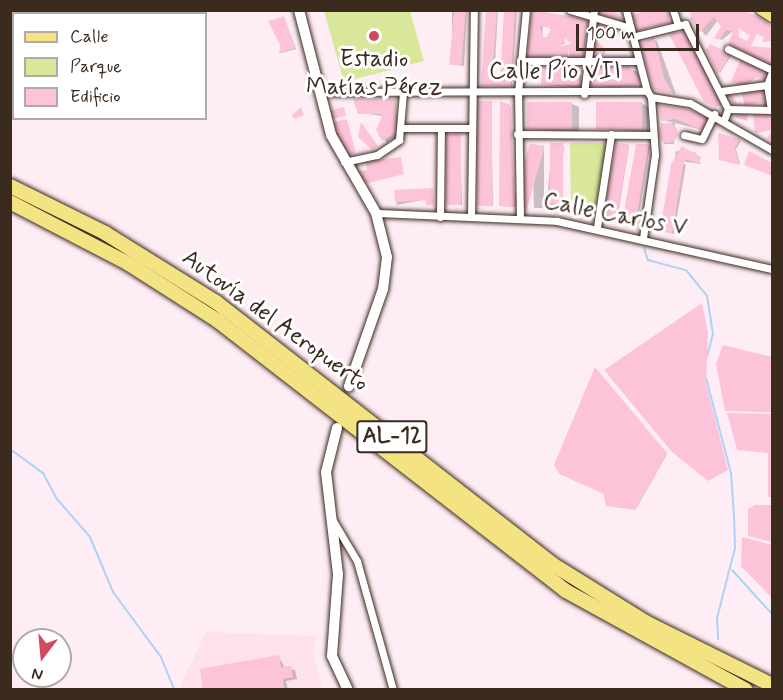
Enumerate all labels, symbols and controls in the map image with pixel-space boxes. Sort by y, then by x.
legend [12,12,207,120]
scale bar [579,12,702,50]
text: 100 m [587,22,635,46]
text: Calle [70,25,109,49]
marker: Estadio Matías Pérez [367,29,381,43]
place label: Estadio Matías Pérez [306,46,442,102]
text: Parque [70,55,122,79]
street label: Calle Pío VII [486,58,624,86]
text: Edificio [70,85,121,109]
street label: Calle Carlos V [541,187,689,243]
street label: Autovía del Aeropuerto [176,244,374,398]
road number: AL-12 [356,418,428,456]
north arrow [12,628,72,688]
text: N [29,662,45,685]

